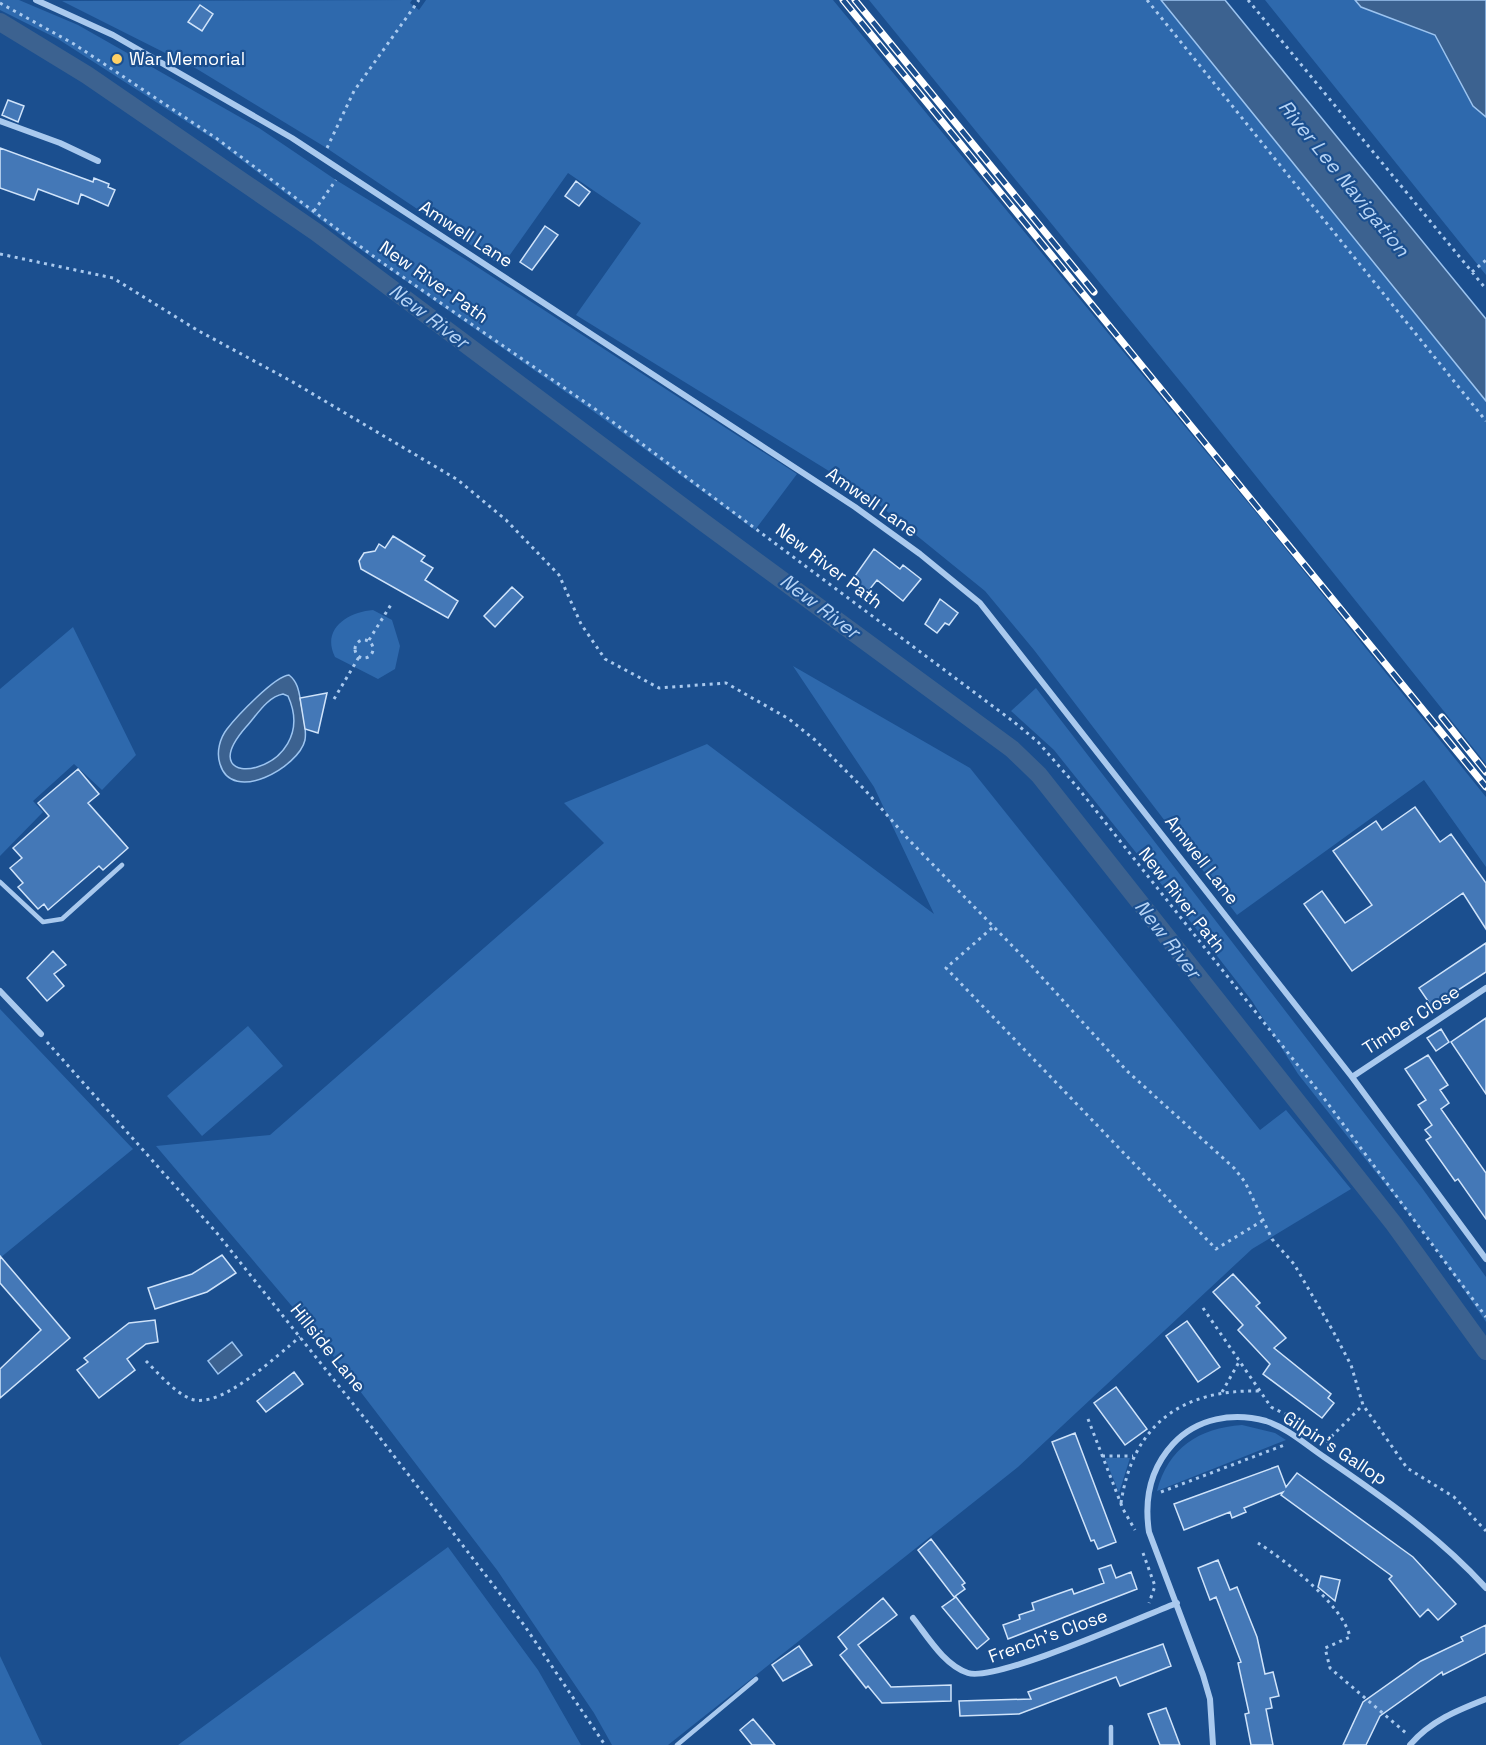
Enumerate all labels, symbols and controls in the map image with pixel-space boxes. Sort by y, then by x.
place label: War Memorial [129,47,245,70]
marker: War Memorial [110,52,124,66]
water label: River Lee Navigation [1273,94,1416,262]
street label: Amwell Lane [415,195,517,272]
street label: New River Path [375,236,493,328]
water label: New River [384,278,474,354]
street label: Amwell Lane [822,461,923,542]
street label: New River Path [771,519,887,613]
water label: New River [775,568,865,644]
street label: Amwell Lane [1160,810,1244,909]
street label: New River Path [1134,843,1230,957]
water label: New River [1130,895,1206,983]
street label: Timber Close [1358,980,1464,1060]
street label: Hillside Lane [286,1299,371,1397]
street label: Gilpin's Gallop [1279,1405,1392,1490]
street label: French's Close [985,1603,1110,1668]

